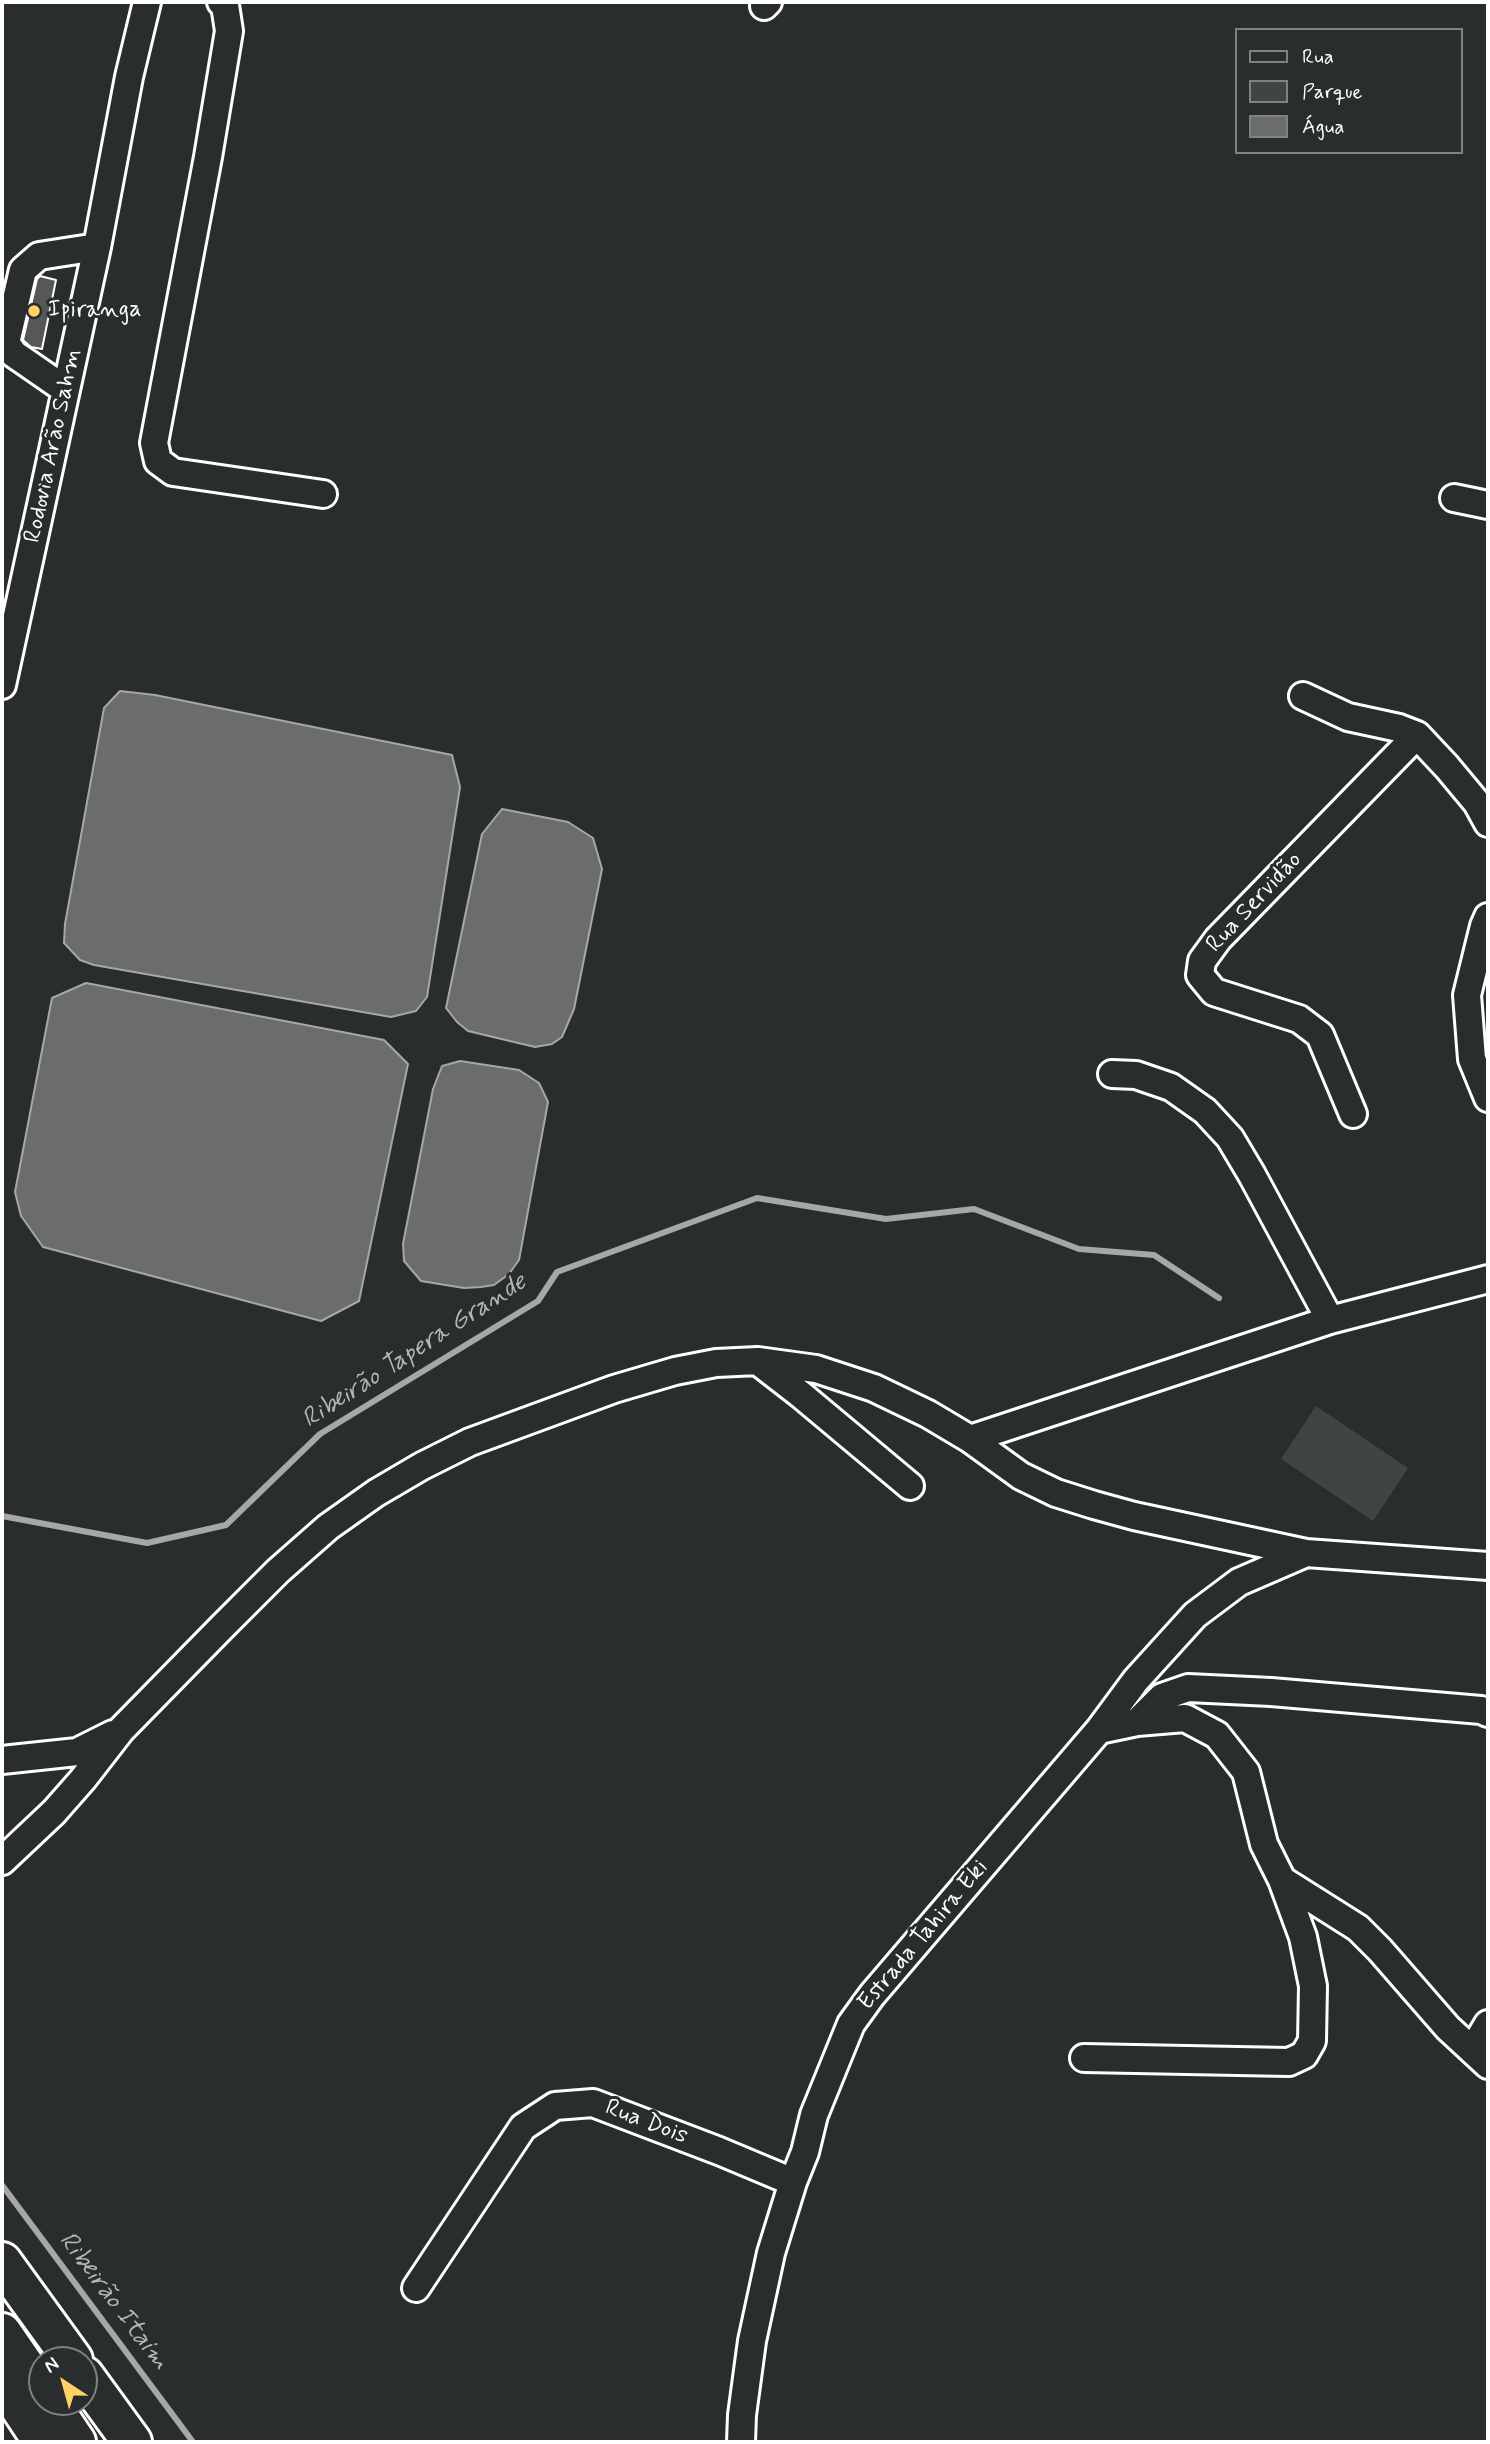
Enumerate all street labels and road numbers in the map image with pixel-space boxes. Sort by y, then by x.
street label: Rodovia Arão Sahm [19,346,89,546]
street label: Rua Servidão [1201,847,1309,959]
street label: Estrada Tahira Eki [853,1855,995,2017]
street label: Rua Dois [601,2094,691,2152]

